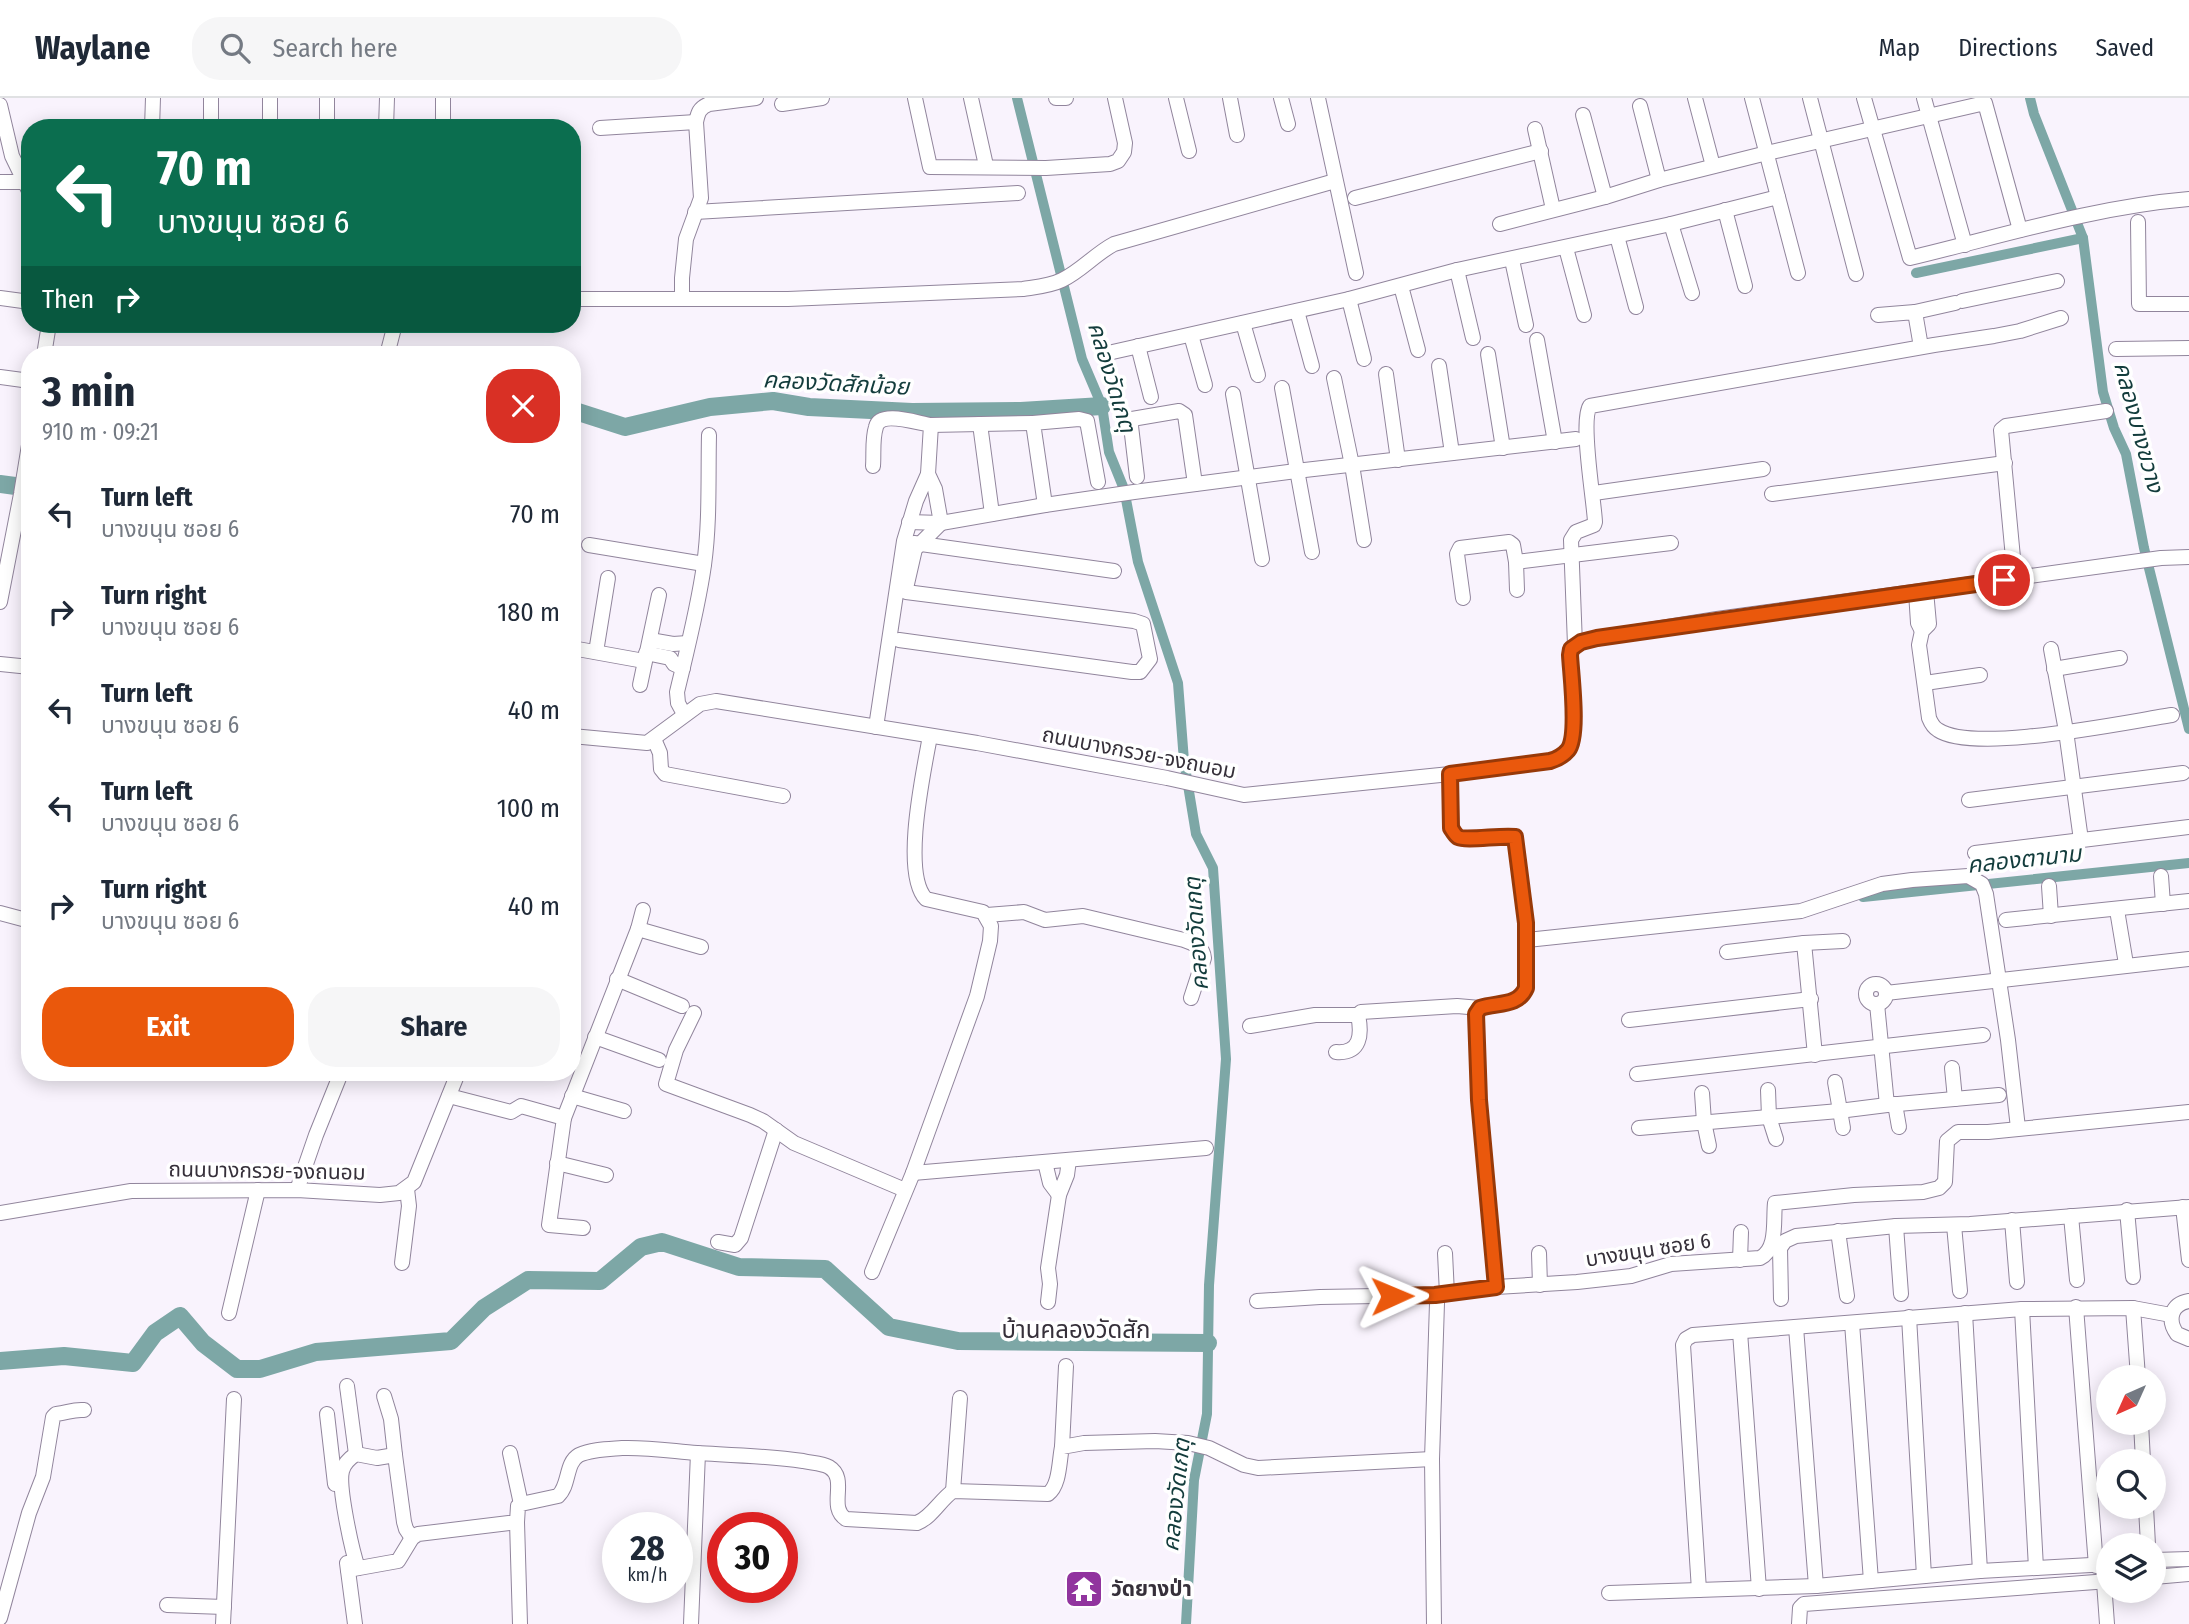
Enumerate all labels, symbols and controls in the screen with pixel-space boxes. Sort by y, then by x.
search box [192,17,682,80]
text: Waylane [35,28,150,68]
icon: search [216,29,254,67]
text: Search here [272,33,398,64]
text: Map [1879,34,1920,62]
text: Directions [1958,34,2057,62]
text: Saved [2095,34,2154,62]
text: 70 m [157,139,252,198]
icon: left [42,147,133,238]
text: บางขนุน ซอย 6 [157,203,349,241]
icon: right [108,280,146,318]
text: Then [42,284,94,315]
water label: คลองวัดเกตุ [1082,319,1142,437]
water label: คลองบางขวาง [2108,359,2170,497]
water label: คลองวัดสักน้อย [762,365,911,401]
text: 3 min [42,367,136,417]
button: close [486,369,560,443]
text: 910 m · 09:21 [42,418,159,446]
text: Turn left [101,482,193,513]
icon: left [42,495,80,533]
text: 70 m [510,499,560,530]
text: บางขนุน ซอย 6 [101,515,239,543]
pin [1974,550,2034,610]
icon: arrive [1985,561,2023,599]
text: Turn right [101,580,207,611]
icon: right [42,593,80,631]
text: 180 m [497,597,560,628]
text: บางขนุน ซอย 6 [101,613,239,641]
text: Turn left [101,678,193,709]
icon: left [42,691,80,729]
text: 40 m [508,695,560,726]
text: บางขนุน ซอย 6 [101,711,239,739]
street label: ถนนบางกรวย-จงถนอม [1040,721,1238,785]
text: Turn left [101,776,193,807]
icon: left [42,789,80,827]
text: 100 m [497,793,560,824]
text: บางขนุน ซอย 6 [101,809,239,837]
water label: คลองตานาม [1966,839,2084,879]
text: Turn right [101,874,207,905]
water label: คลองวัดเกตุ [1178,875,1214,992]
icon: right [42,887,80,925]
text: 40 m [508,891,560,922]
text: บางขนุน ซอย 6 [101,907,239,935]
button: Exit [42,987,294,1067]
button: Share [308,987,560,1067]
street label: ถนนบางกรวย-จงถนอม [168,1156,366,1186]
street label: บางขนุน ซอย 6 [1584,1227,1712,1273]
position arrow [1355,1259,1429,1333]
district label: บ้านคลองวัดสัก [1002,1316,1150,1344]
north arrow [2096,1365,2166,1435]
map controls [2096,1365,2166,1603]
water label: คลองวัดเกตุ [1156,1436,1196,1553]
button: search [2096,1449,2166,1519]
speed limit sign: 30 [707,1512,798,1603]
text: 28 [630,1527,665,1569]
button: layers [2096,1533,2166,1603]
text: km/h [627,1564,668,1586]
temple icon: วัดยางป่า [1063,1568,1105,1610]
place label: วัดยางป่า [1111,1576,1192,1602]

